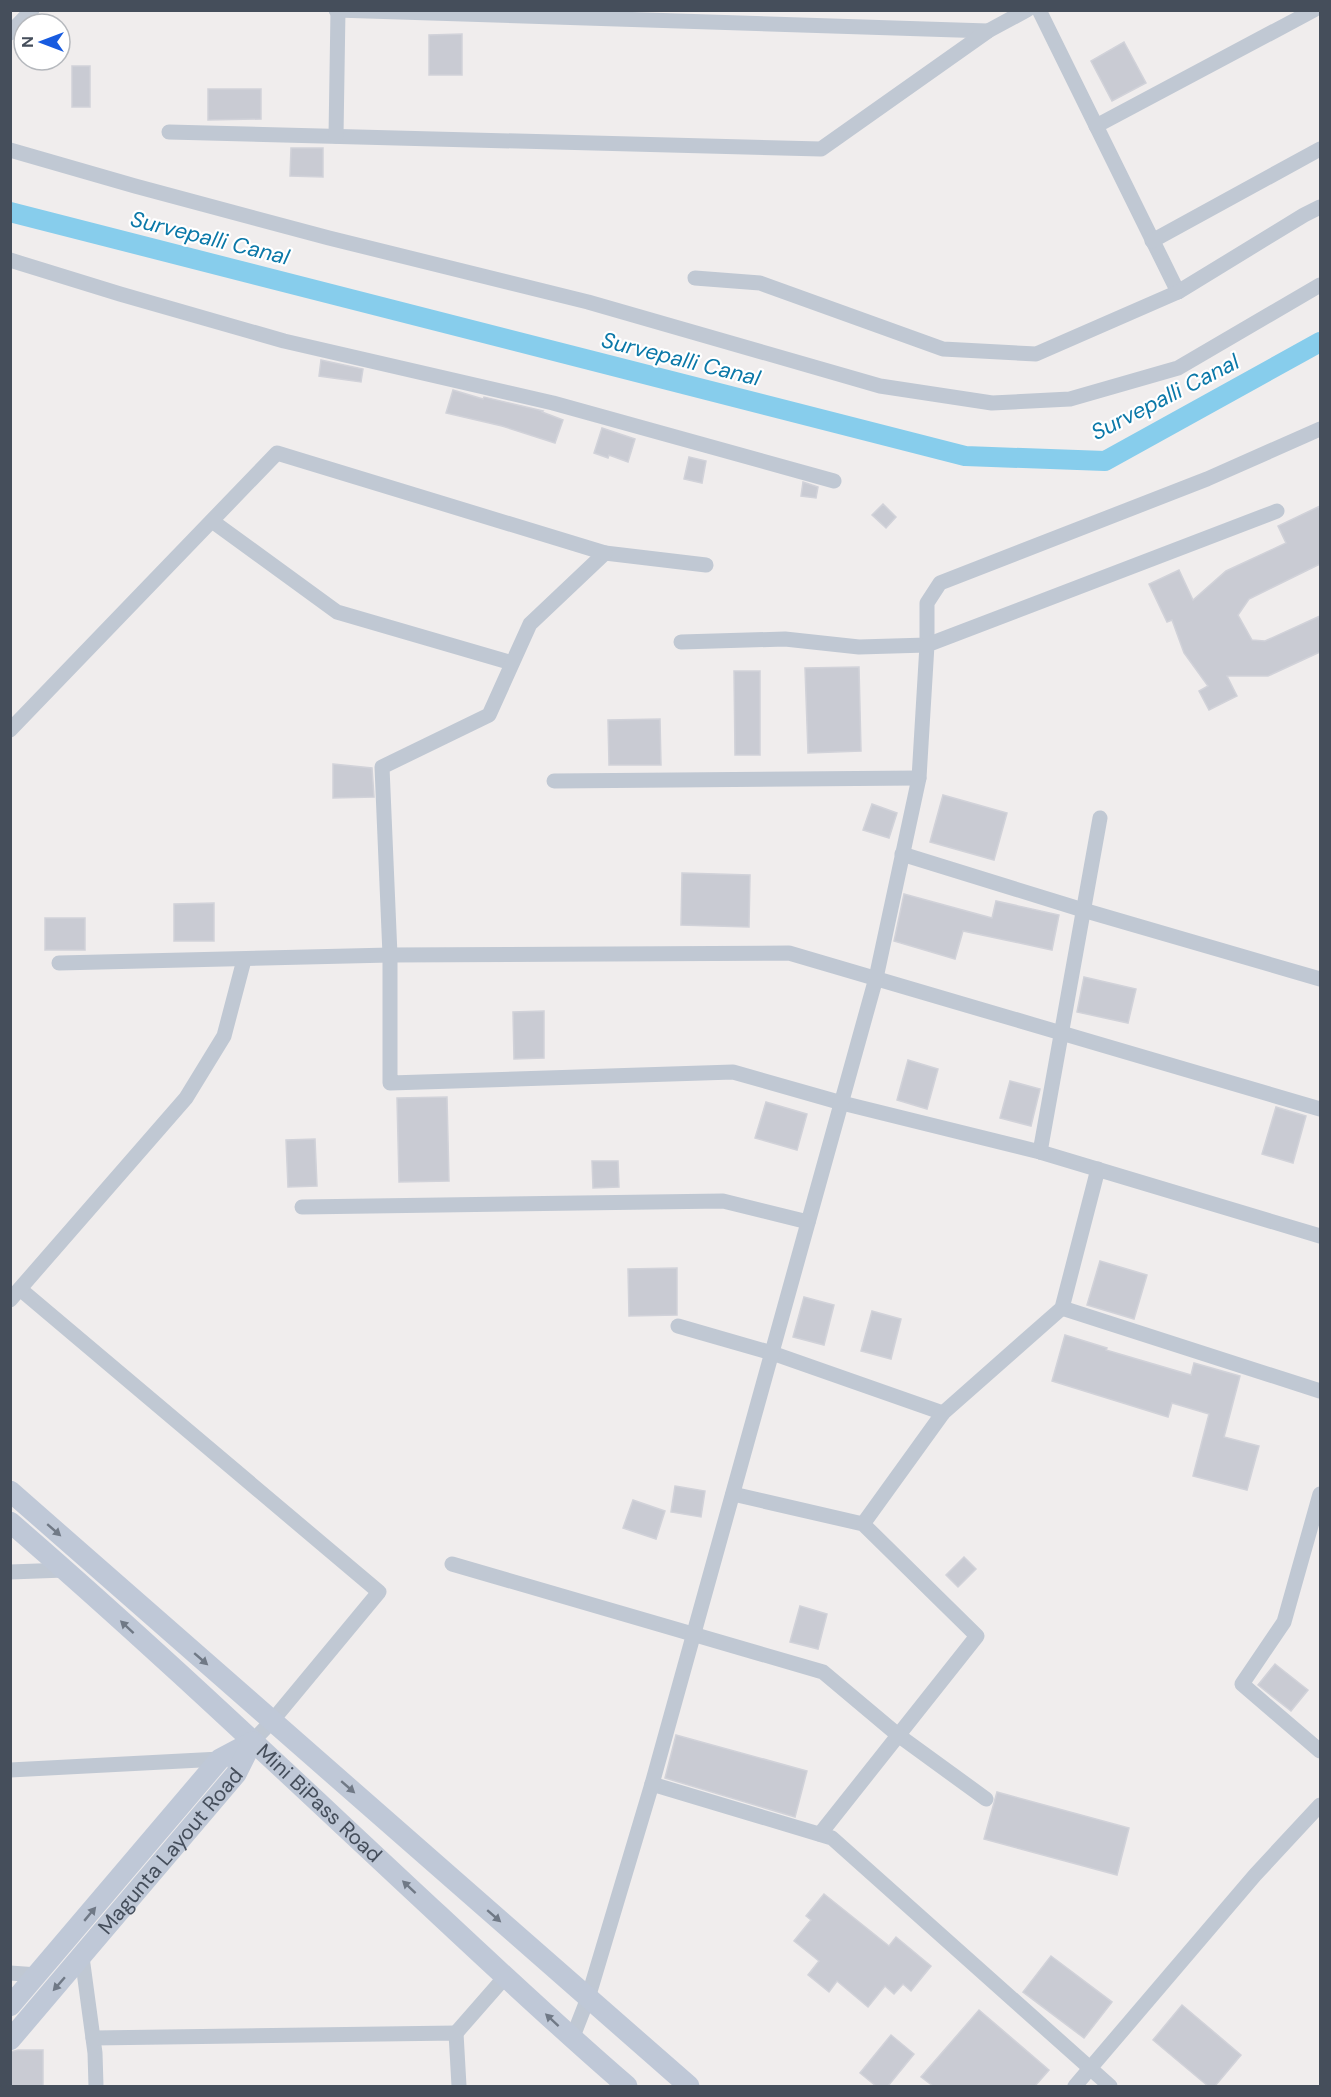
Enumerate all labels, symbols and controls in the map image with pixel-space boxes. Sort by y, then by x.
north arrow [12,12,72,72]
text: N [17,36,38,48]
water label: Survepalli Canal [128,204,293,272]
water label: Survepalli Canal [599,325,764,393]
water label: Survepalli Canal [1086,347,1245,447]
one-way arrow [47,1523,62,1537]
one-way arrow [120,1620,134,1634]
one-way arrow [193,1652,209,1665]
street label: Mini BiPass Road [251,1738,388,1869]
street label: Magunta Layout Road [92,1762,249,1940]
one-way arrow [340,1780,355,1794]
one-way arrow [402,1881,417,1894]
one-way arrow [83,1906,96,1922]
one-way arrow [486,1909,502,1922]
one-way arrow [53,1976,66,1991]
one-way arrow [544,2013,559,2027]

